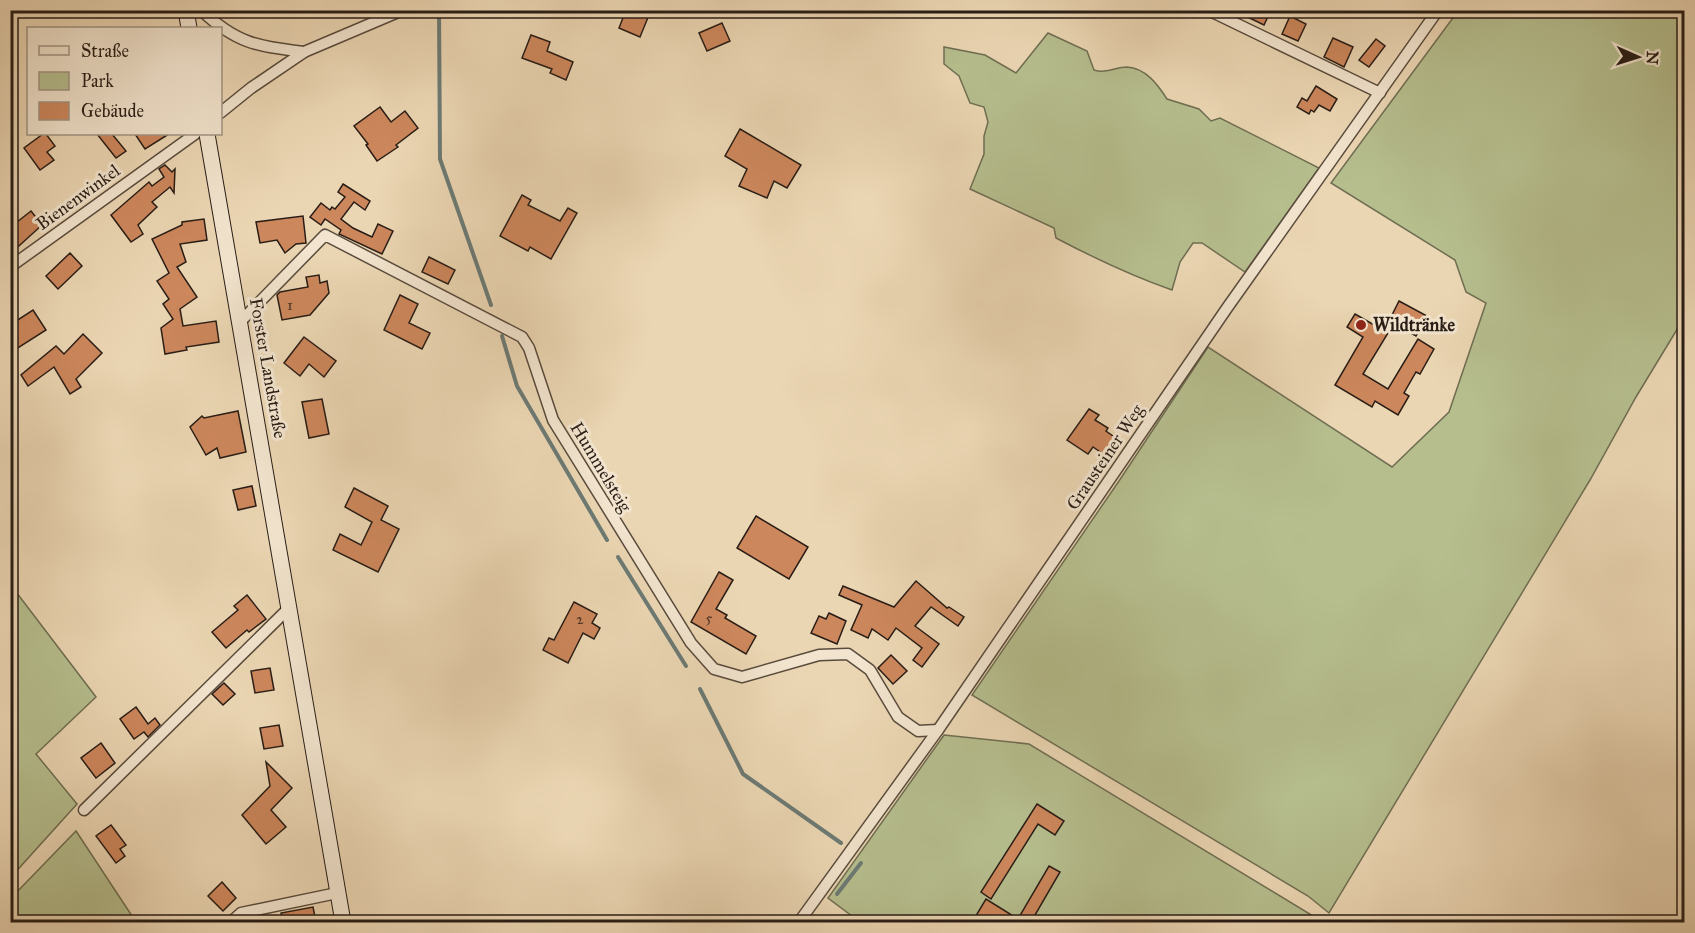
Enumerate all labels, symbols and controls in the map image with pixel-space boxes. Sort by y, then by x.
legend [27,27,222,135]
north arrow [1608,27,1668,87]
text: Straße [81,40,129,62]
text: N [1643,50,1662,65]
text: Park [81,70,114,92]
text: Gebäude [81,100,144,122]
street label: Bienenwinkel [32,159,124,235]
street label: Forster Landstraße [245,296,291,440]
house number: 1 [287,296,293,314]
place label: Wildtränke [1373,314,1456,336]
marker: Wildtränke [1354,318,1368,332]
street label: Grausteiner Weg [1062,400,1150,515]
street label: Hummelsteig [565,418,637,517]
house number: 5 [706,609,713,627]
house number: 2 [576,610,584,628]

